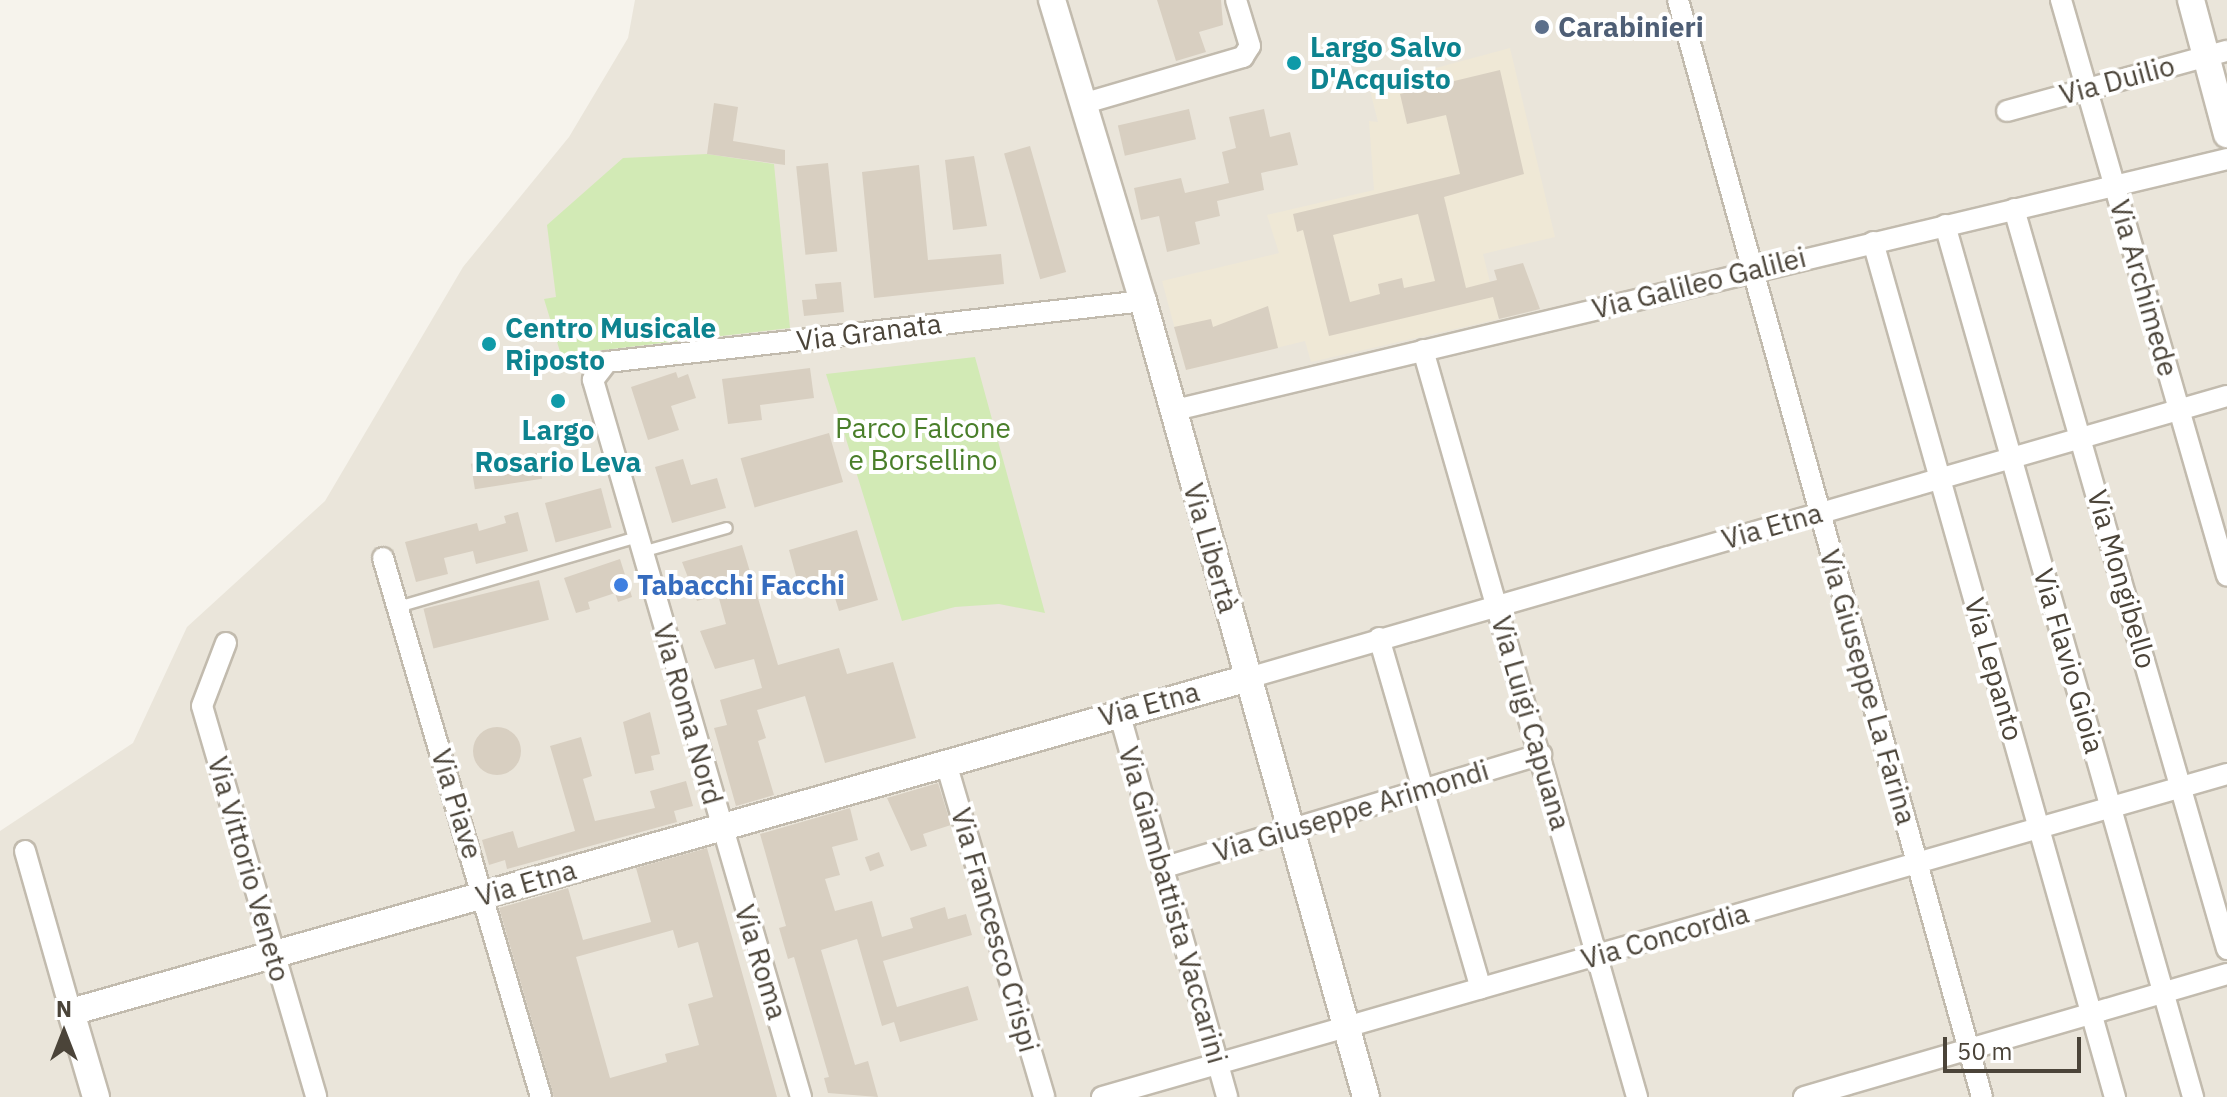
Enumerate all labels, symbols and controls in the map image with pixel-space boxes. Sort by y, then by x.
place label: Carabinieri [1558,10,1704,44]
marker: Carabinieri [1533,18,1551,36]
place label: Largo Salvo D'Acquisto [1310,30,1462,96]
street label: Via Duilio [2056,49,2178,111]
marker: Largo Salvo D'Acquisto [1285,54,1303,72]
street label: Via Archimede [2103,196,2185,380]
street label: Via Galileo Galilei [1589,240,1809,326]
street label: Via Granata [795,306,943,358]
place label: Centro Musicale Riposto [505,311,716,377]
marker: Centro Musicale Riposto [480,335,498,353]
marker: Largo Rosario Leva [549,392,567,410]
park label: Parco Falcone e Borsellino [835,411,1011,477]
place label: Largo Rosario Leva [475,413,641,479]
street label: Via Libertà [1176,479,1246,617]
street label: Via Mongibello [2080,486,2164,672]
street label: Via Etna [1718,496,1826,556]
street label: Via Giuseppe La Farina [1813,546,1923,828]
street label: Via Flavio Gioia [2027,565,2111,757]
place label: Tabacchi Facchi [637,568,845,602]
marker: Tabacchi Facchi [612,576,630,594]
street label: Via Lepanto [1958,594,2030,744]
street label: Via Luigi Capuana [1484,612,1578,834]
street label: Via Roma Nord [646,620,730,808]
street label: Via Etna [1095,674,1203,734]
street label: Via Giambattista Vaccarini [1112,743,1234,1067]
street label: Via Piave [424,745,490,863]
street label: Via Vittorio Veneto [201,753,297,985]
street label: Via Giuseppe Arimondi [1209,753,1493,869]
street label: Via Francesco Crispi [944,804,1046,1056]
street label: Via Etna [472,853,580,913]
street label: Via Concordia [1577,896,1753,976]
street label: Via Roma [728,901,794,1023]
north arrow [24,993,104,1073]
text: N [56,994,72,1023]
scale bar [1947,1021,2085,1071]
text: 50 m [1957,1035,2012,1067]

